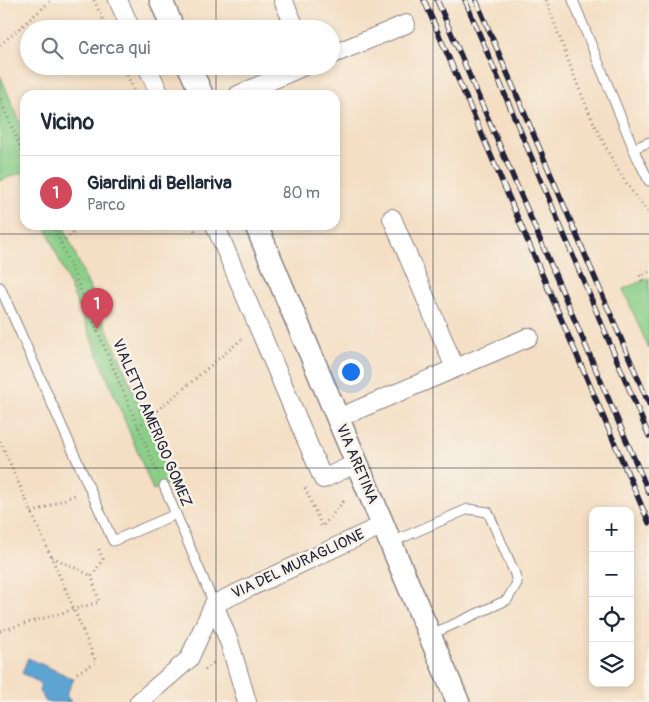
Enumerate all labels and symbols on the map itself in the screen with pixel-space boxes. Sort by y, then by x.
pin: 1 [81,288,113,329]
street label: VIALETTO AMERIGO GOMEZ [108,336,196,510]
your location [338,359,364,385]
street label: VIA ARETINA [332,421,382,507]
street label: VIA DEL MURAGLIONE [229,525,368,603]

